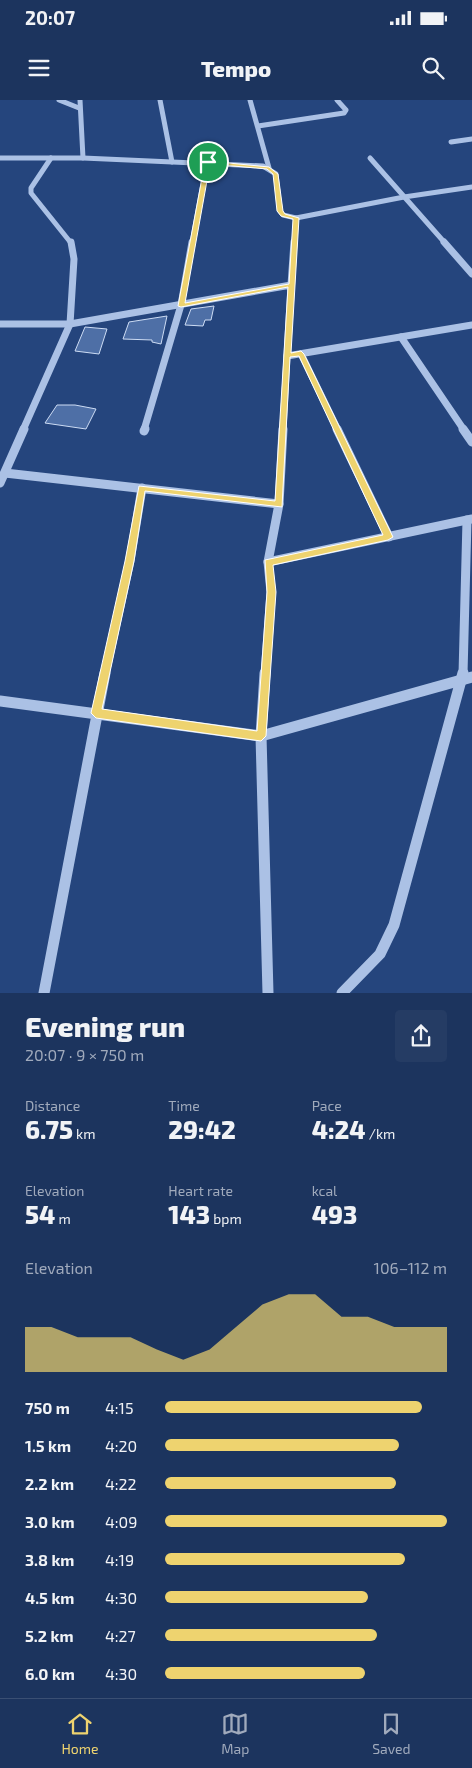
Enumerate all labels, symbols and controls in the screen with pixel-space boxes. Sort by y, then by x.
text: 20:07 [25,6,75,29]
icon: menu [25,54,53,82]
icon: search [419,54,447,82]
text: Tempo [201,55,271,81]
pin [187,141,229,183]
icon: arrive [194,148,222,176]
text: Evening run [25,1009,185,1043]
button: share [395,1010,447,1062]
text: 20:07 · 9 × 750 m [25,1045,144,1064]
text: Distance [25,1097,80,1114]
text: Time [168,1097,200,1114]
text: Pace [312,1097,342,1114]
text: 6.75 [25,1114,73,1144]
text: 29:42 [168,1114,236,1144]
text: 4:24 [312,1114,366,1144]
text: km [73,1125,95,1142]
text: /km [366,1125,395,1142]
text: Elevation [25,1182,84,1199]
text: Heart rate [168,1182,233,1199]
text: kcal [312,1182,337,1199]
text: 54 [25,1199,55,1229]
text: 143 [168,1199,210,1229]
text: 493 [312,1199,357,1229]
text: m [55,1210,71,1227]
text: bpm [210,1210,242,1227]
text: Elevation [25,1258,93,1277]
text: 106–112 m [374,1258,447,1277]
text: 750 m [25,1398,70,1417]
text: 4:15 [105,1398,134,1417]
text: 1.5 km [25,1436,71,1455]
text: 4:20 [105,1436,137,1455]
text: 2.2 km [25,1474,74,1493]
text: 4:22 [105,1474,137,1493]
text: 3.0 km [25,1512,75,1531]
text: 4:09 [105,1512,137,1531]
text: 3.8 km [25,1550,74,1569]
text: 4:19 [105,1550,134,1569]
text: 4.5 km [25,1588,74,1607]
text: 4:30 [105,1588,137,1607]
text: 5.2 km [25,1626,74,1645]
text: 4:27 [105,1626,136,1645]
text: 6.0 km [25,1664,75,1683]
text: 4:30 [105,1664,137,1683]
tab: Home [61,1710,98,1757]
tab: Map [221,1710,249,1757]
tab: Saved [372,1710,411,1757]

